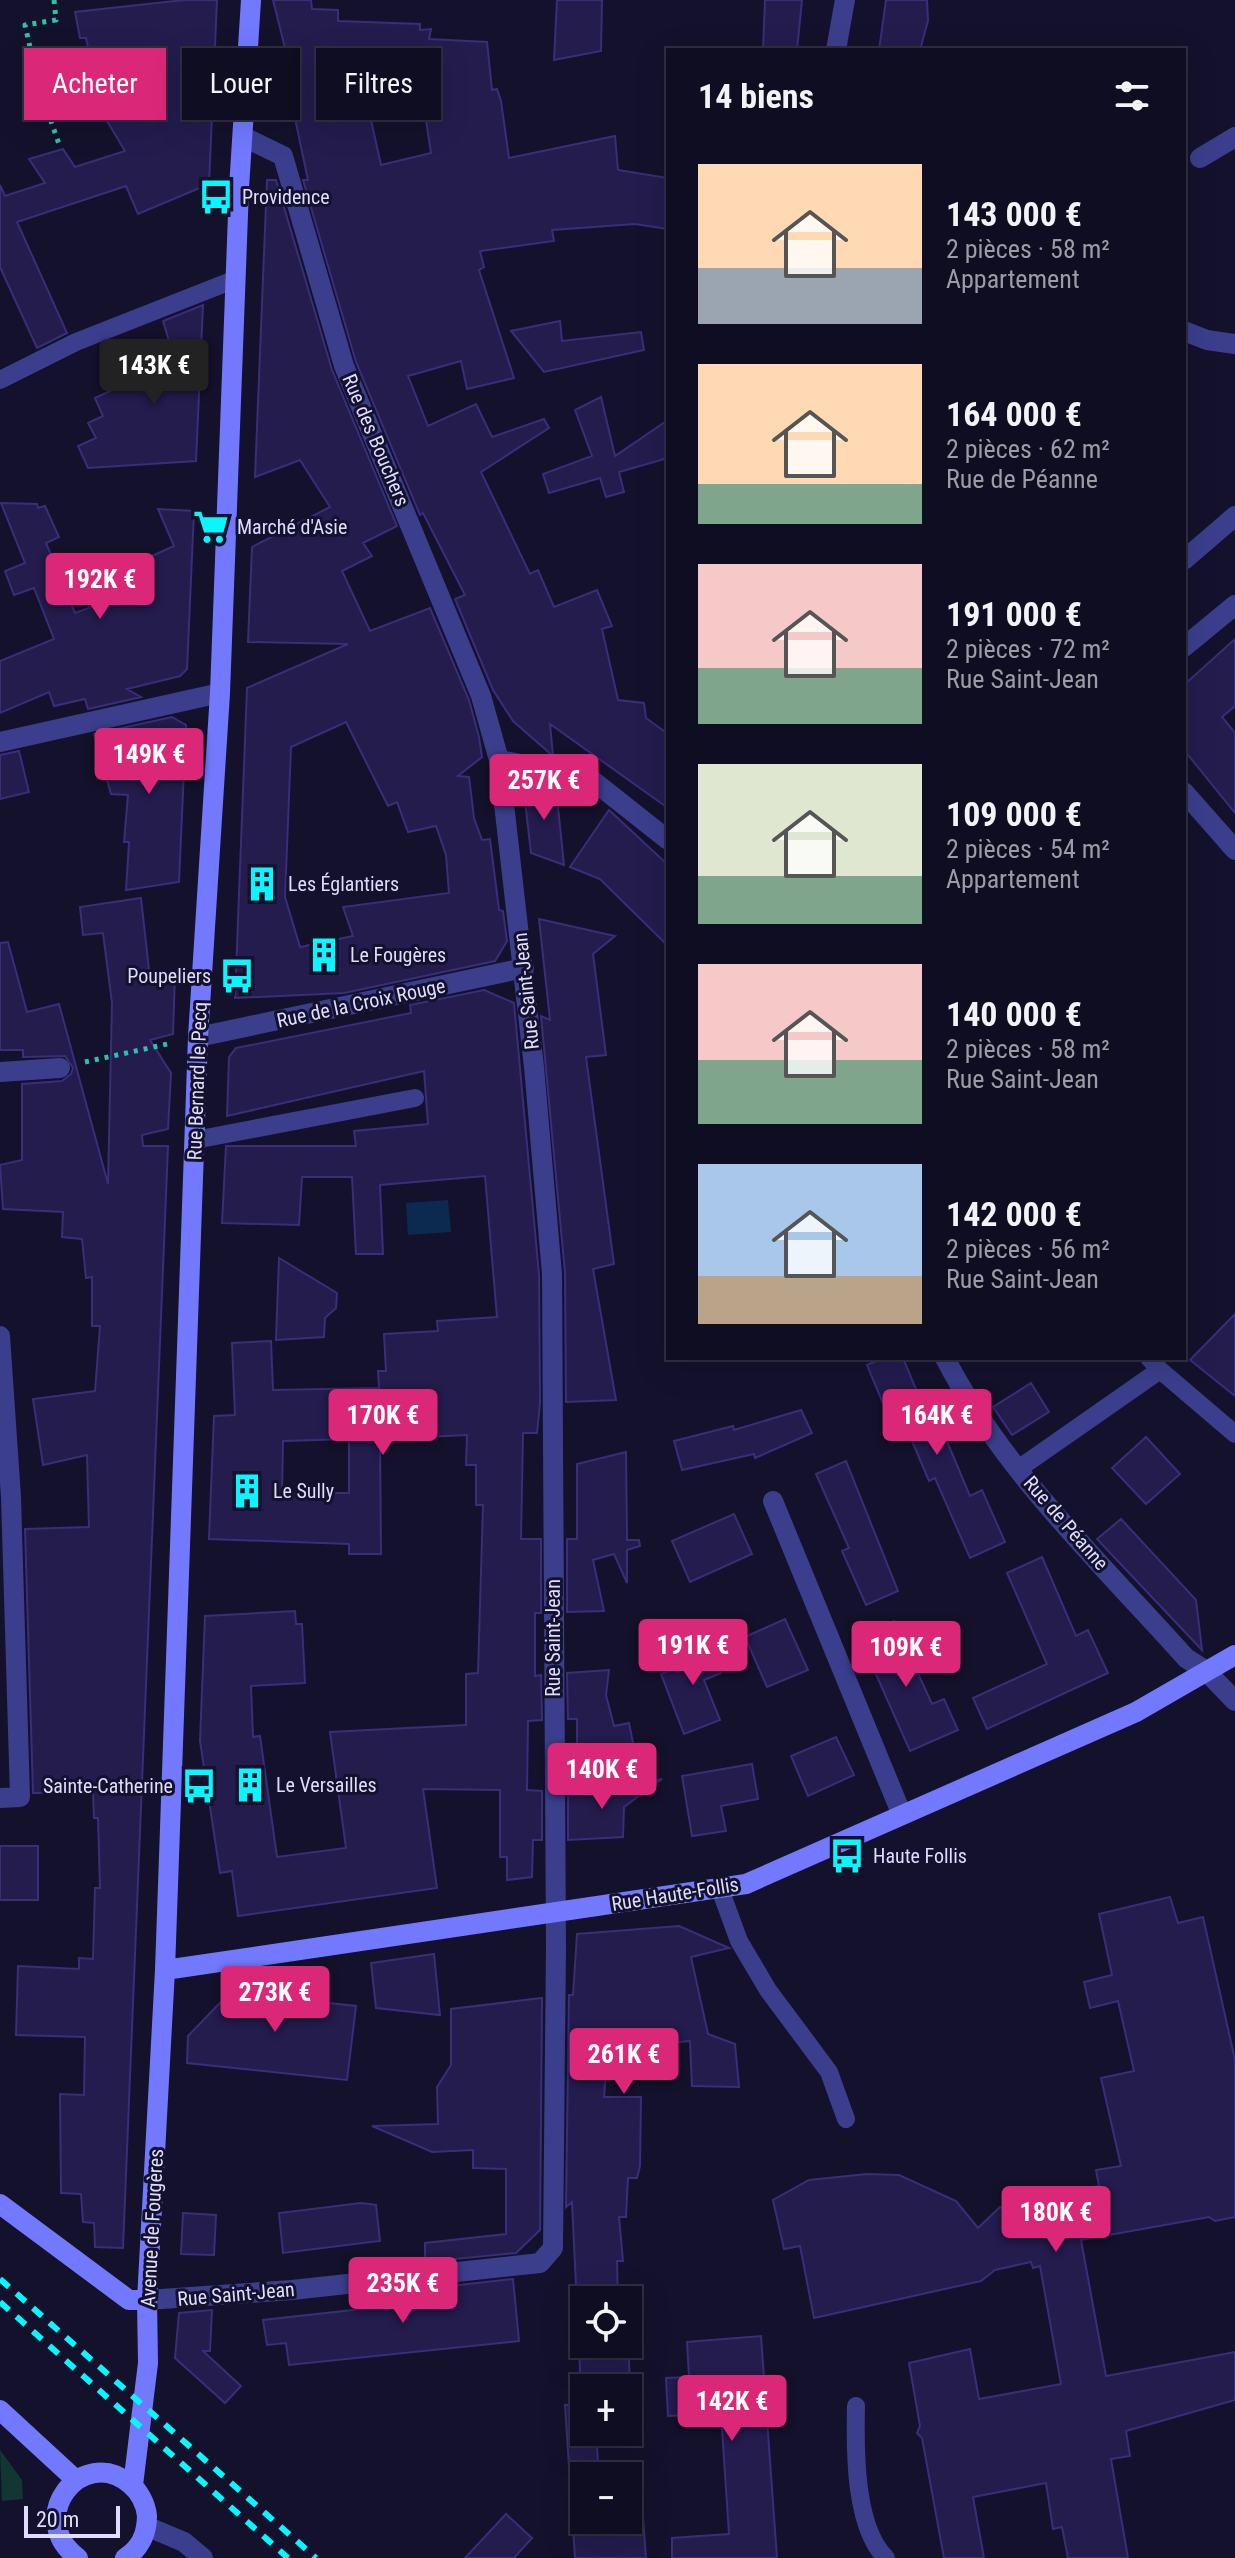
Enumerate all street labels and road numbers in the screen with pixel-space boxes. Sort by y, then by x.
street label: Rue des Bouchers [337,370,415,510]
street label: Rue Saint-Jean [508,931,544,1051]
street label: Rue de la Croix Rouge [275,973,447,1033]
street label: Rue Bernard le Pecq [182,1001,212,1161]
street label: Rue de Péanne [1019,1471,1113,1575]
street label: Rue Saint-Jean [541,1579,565,1697]
street label: Rue Haute-Follis [610,1872,740,1916]
street label: Avenue de Fougères [136,2148,168,2308]
street label: Rue Saint-Jean [176,2277,296,2311]

